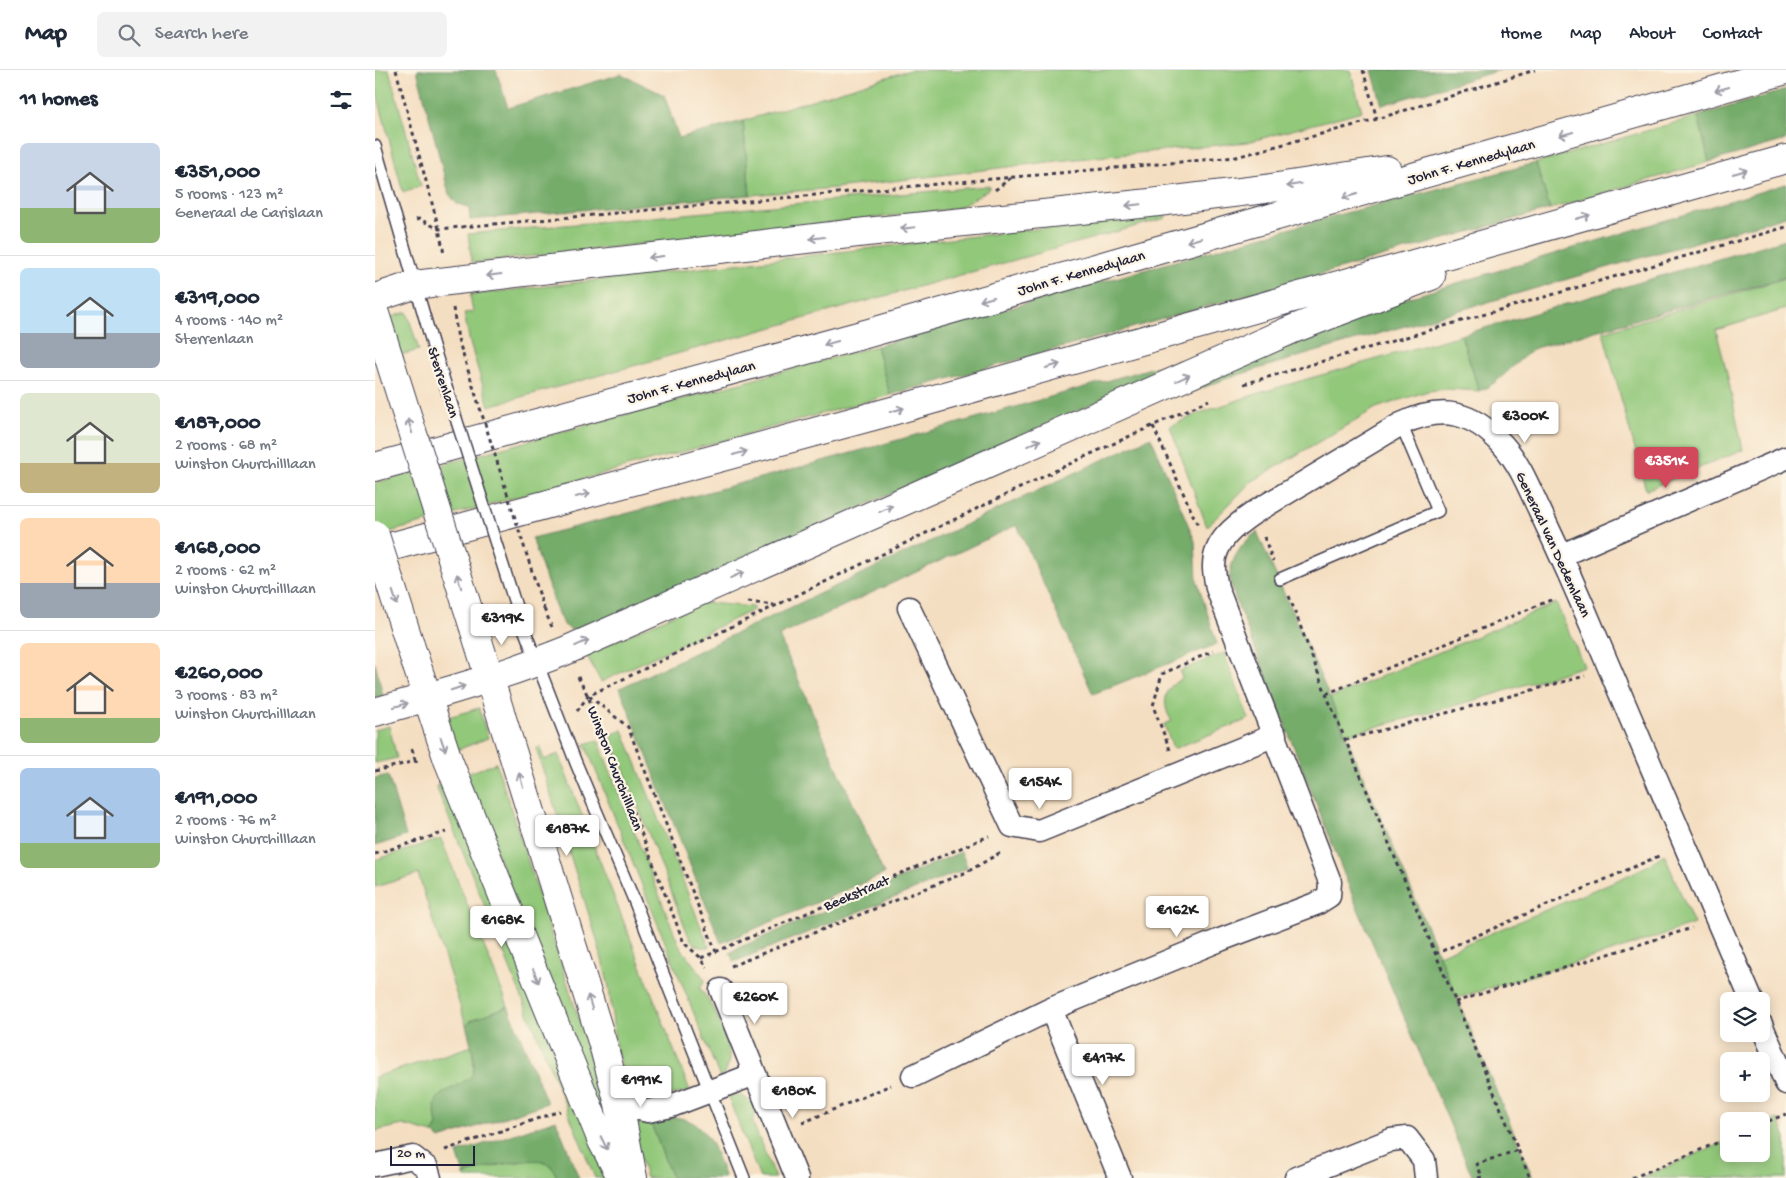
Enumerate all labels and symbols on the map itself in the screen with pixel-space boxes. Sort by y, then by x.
one-way arrow [1715,84,1731,94]
one-way arrow [1559,129,1575,139]
street label: John F. Kennedylaan [1406,136,1537,190]
one-way arrow [1731,167,1747,177]
one-way arrow [1287,180,1303,190]
one-way arrow [1342,191,1358,201]
one-way arrow [1125,200,1141,210]
one-way arrow [1575,212,1591,221]
one-way arrow [900,223,916,233]
one-way arrow [809,233,825,243]
one-way arrow [1186,236,1202,246]
street label: John F. Kennedylaan [1016,247,1147,301]
one-way arrow [648,252,664,262]
one-way arrow [487,270,503,280]
one-way arrow [979,295,995,305]
one-way arrow [823,339,839,349]
street label: Sterrenlaan [422,345,462,420]
street label: John F. Kennedylaan [626,357,757,409]
one-way arrow [1045,361,1061,371]
one-way arrow [1175,372,1190,382]
pin: €300K [1490,402,1560,444]
one-way arrow [888,405,904,414]
one-way arrow [405,419,415,435]
one-way arrow [1026,438,1041,448]
pin: €351K [1631,446,1701,489]
one-way arrow [732,448,748,457]
street label: Generaal van Dedemlaan [1511,469,1594,620]
one-way arrow [575,490,591,500]
one-way arrow [878,504,893,514]
one-way arrow [729,569,744,579]
one-way arrow [454,574,463,590]
one-way arrow [391,590,400,605]
pin: €319K [467,604,537,646]
one-way arrow [574,638,589,648]
one-way arrow [450,683,465,692]
one-way arrow [392,700,408,709]
street label: Winston Churchilllaan [582,704,646,834]
one-way arrow [438,736,448,752]
pin: €154K [1005,768,1075,810]
one-way arrow [515,772,525,788]
pin: €187K [532,814,602,857]
street label: Beekstraat [820,871,894,916]
pin: €162K [1142,896,1212,938]
pin: €168K [467,906,537,948]
one-way arrow [532,968,541,983]
pin: €260K [720,982,790,1025]
one-way arrow [585,995,594,1010]
pin: €417K [1068,1044,1138,1086]
pin: €191K [606,1066,676,1108]
pin: €180K [758,1076,828,1119]
one-way arrow [600,1135,609,1150]
scale bar [390,1143,475,1166]

